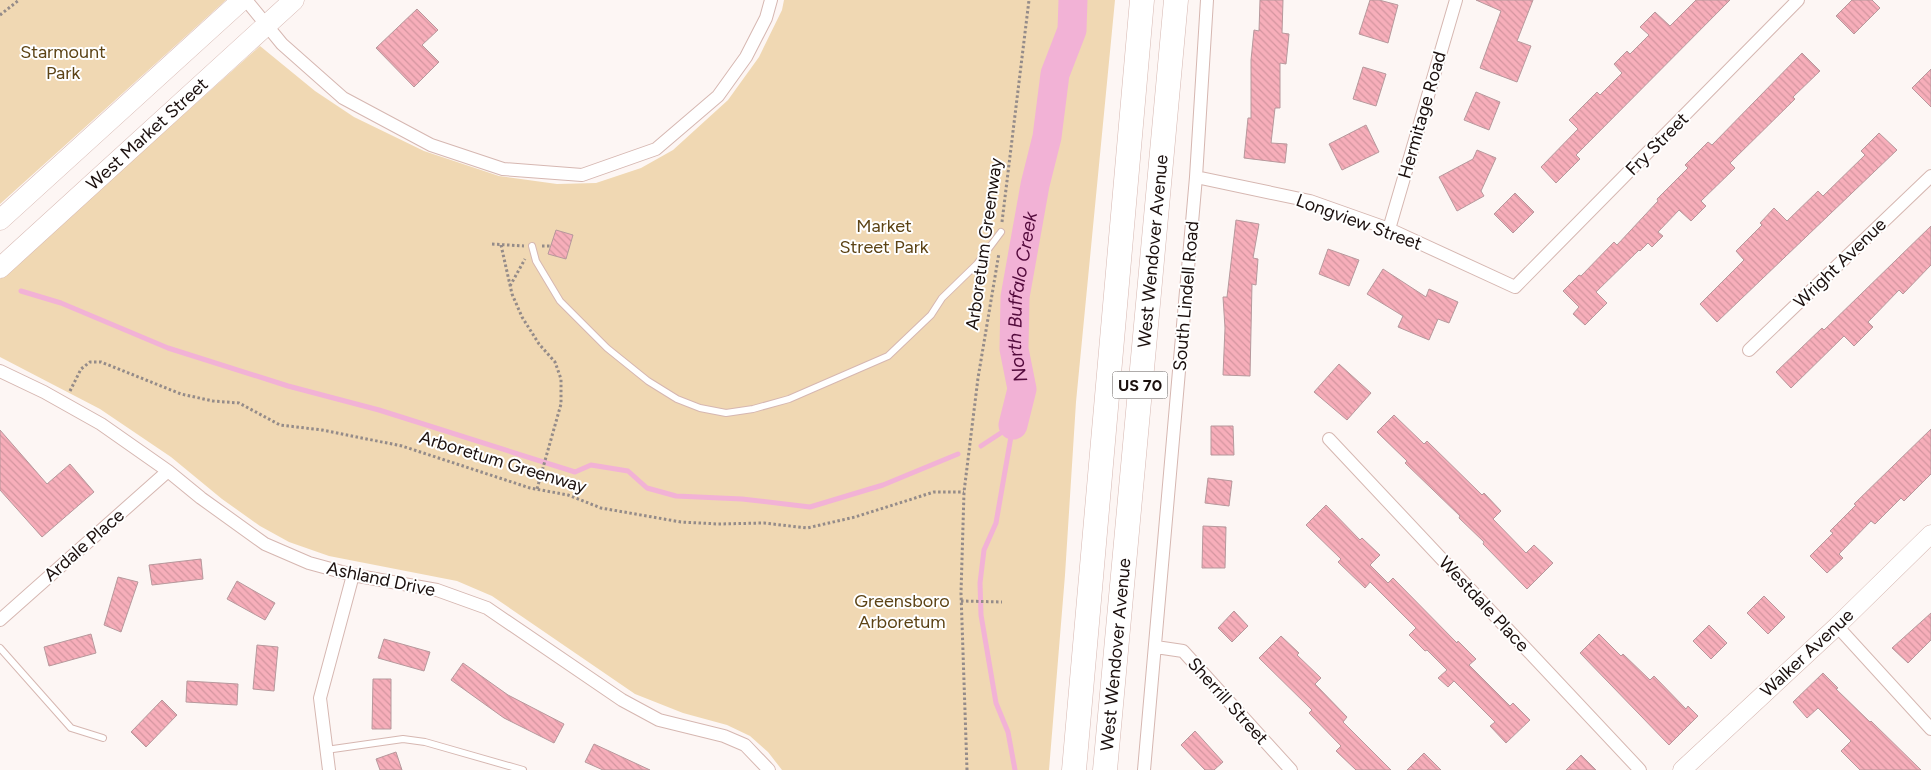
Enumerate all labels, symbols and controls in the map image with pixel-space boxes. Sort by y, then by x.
park label: Starmount Park [20,41,106,84]
street label: Hermitage Road [1393,49,1451,181]
street label: West Market Street [82,73,212,195]
street label: Fry Street [1621,108,1693,180]
street label: West Wendover Avenue [1133,154,1173,349]
street label: Arboretum Greenway [961,156,1007,331]
street label: Longview Street [1293,189,1425,255]
water label: North Buffalo Creek [1002,209,1042,385]
street label: Wright Avenue [1789,213,1891,313]
park label: Market Street Park [839,215,929,258]
street label: South Lindell Road [1168,220,1204,372]
road number: US 70 [1112,372,1168,398]
street label: Arboretum Greenway [417,426,590,498]
street label: Ardale Place [39,504,129,586]
street label: Westdale Place [1434,552,1534,656]
street label: Ashland Drive [325,557,437,601]
street label: West Wendover Avenue [1096,557,1136,752]
park label: Greensboro Arboretum [854,590,950,633]
street label: Walker Avenue [1756,604,1858,702]
street label: Sherrill Street [1183,653,1273,749]

